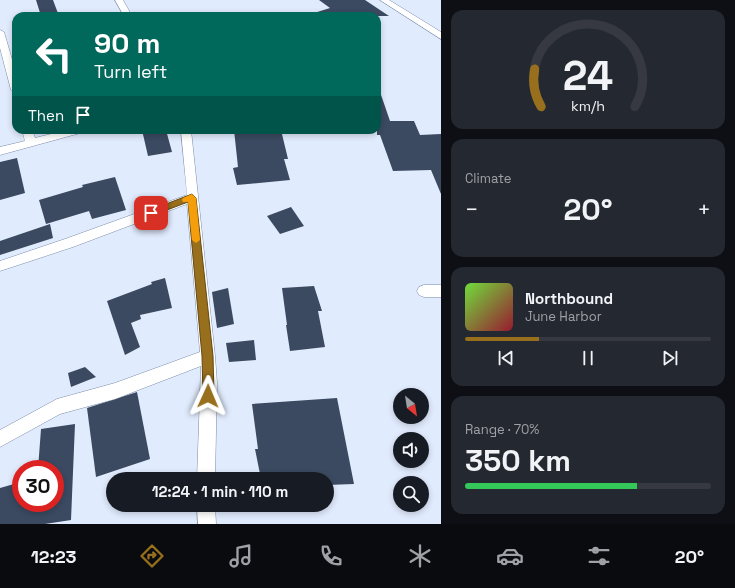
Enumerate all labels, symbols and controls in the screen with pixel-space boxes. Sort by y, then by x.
text: 90 m [94,25,160,61]
icon: left [28,28,80,80]
text: 24 [563,49,613,102]
text: Turn left [94,60,167,83]
text: km/h [571,97,605,115]
icon: arrive [72,104,94,126]
text: Then [28,106,64,125]
text: Climate [465,170,511,187]
text: 20° [563,190,613,229]
text: − [465,195,479,223]
text: + [697,195,711,223]
pin [134,196,168,230]
icon: arrive [140,202,162,224]
text: Northbound [525,289,613,308]
text: June Harbor [525,308,602,325]
icon: previous [495,347,517,369]
icon: pause [577,347,599,369]
icon: next [659,347,681,369]
position arrow [187,375,229,417]
north arrow [393,388,429,424]
map controls [393,388,429,512]
text: Range · 70% [465,421,539,438]
button: sound [393,432,429,468]
text: 350 km [465,441,571,480]
speed limit sign: 30 [12,460,64,512]
button: search [393,476,429,512]
text: 12:24 · 1 min · 110 m [152,482,288,501]
icon: directions [138,542,166,570]
icon: music [227,542,255,570]
icon: phone [317,542,345,570]
icon: climate [406,542,434,570]
icon: car [496,542,524,570]
icon: filters [585,542,613,570]
text: 12:23 [31,545,77,568]
text: 20° [675,545,704,568]

